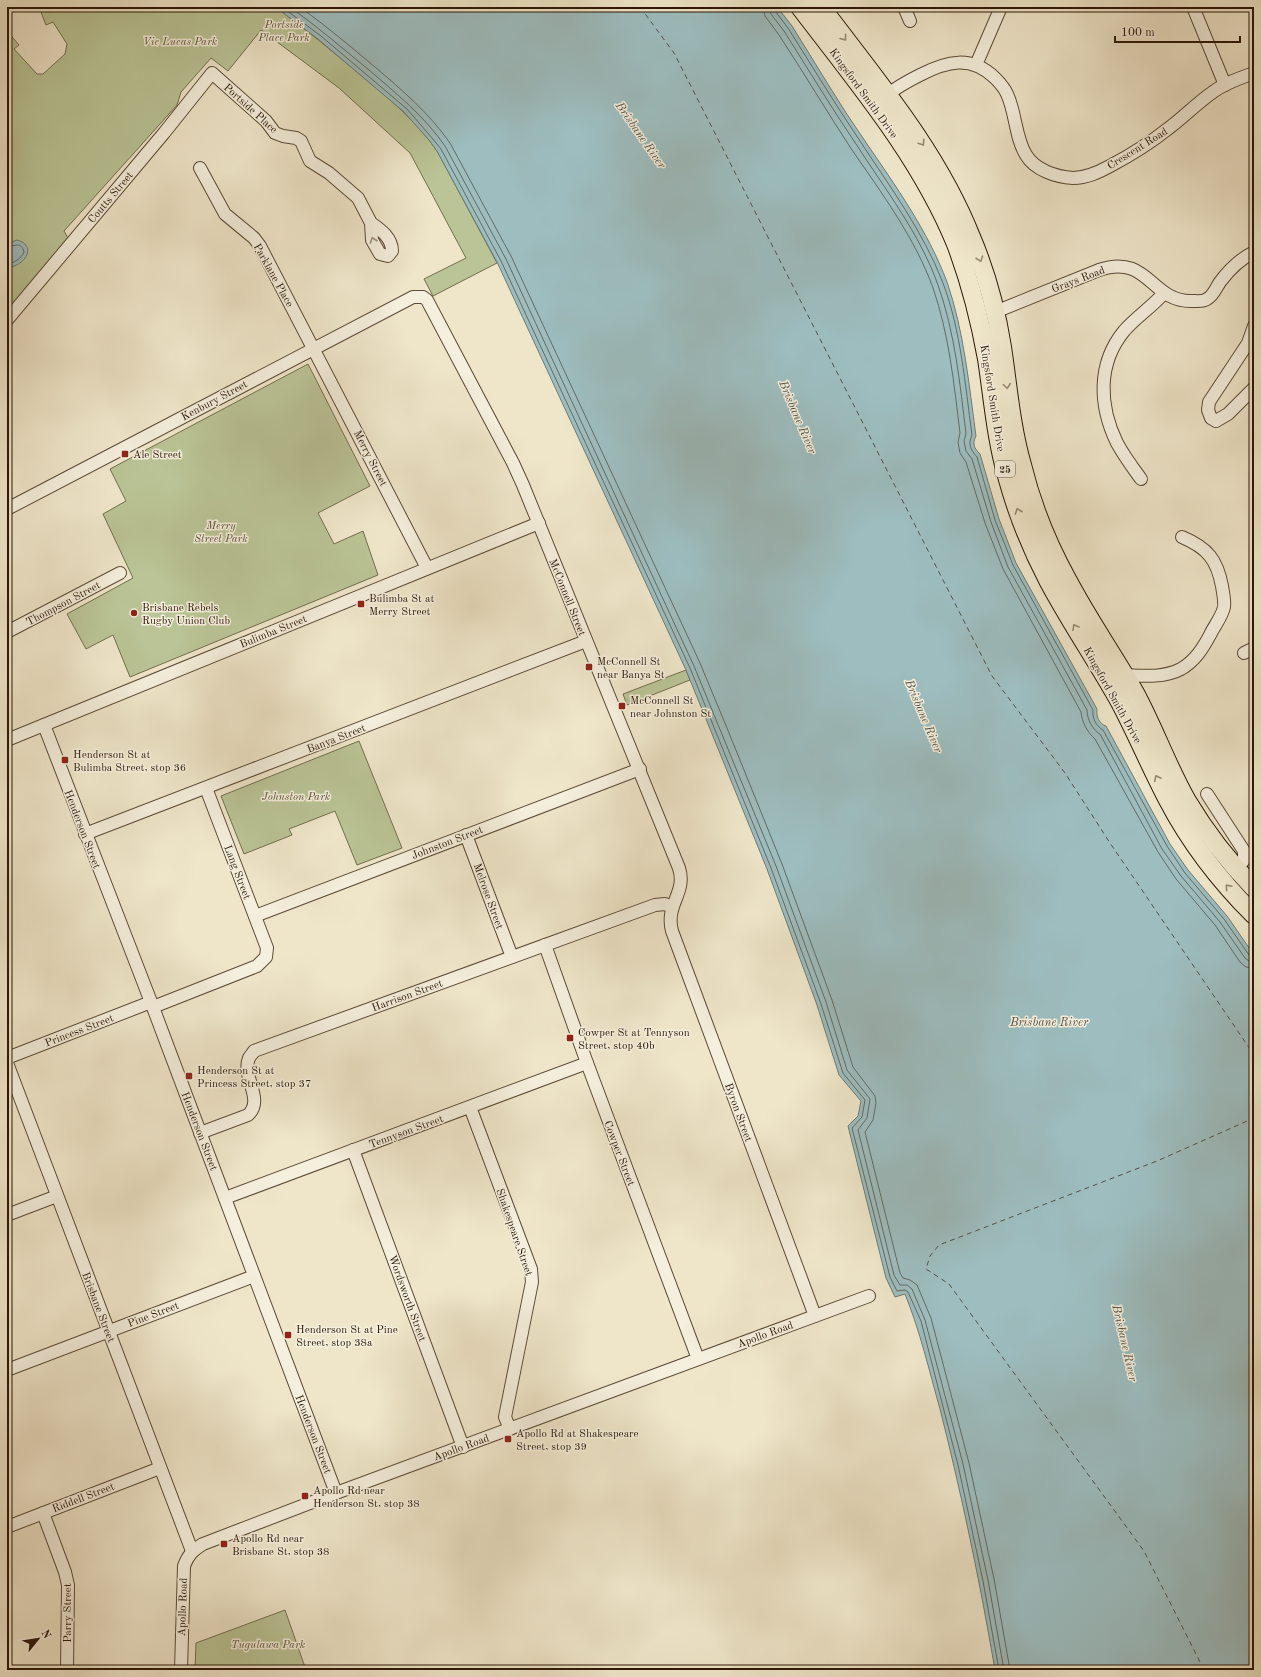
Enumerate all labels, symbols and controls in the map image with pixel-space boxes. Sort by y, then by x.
scale bar [1115,18,1240,44]
park label: Portside Place Park [257,20,310,44]
text: 100 m [1121,27,1155,39]
one-way arrow [840,34,847,41]
park label: Vic Lucas Park [143,37,218,48]
street label: Kingsford Smith Drive [827,47,899,141]
street label: Portside Place [221,82,279,136]
water label: Brisbane River [612,99,668,172]
street label: Crescent Road [1106,126,1170,172]
one-way arrow [917,139,925,146]
street label: Coutts Street [87,170,136,226]
one-way arrow [370,237,378,244]
street label: Parklane Place [251,242,295,309]
one-way arrow [975,255,983,262]
street label: Grays Road [1050,265,1107,296]
street label: Kingsford Smith Drive [978,344,1005,453]
water label: Brisbane River [776,378,818,457]
street label: Kenbury Street [180,379,250,423]
one-way arrow [1002,382,1011,389]
street label: Merry Street [351,429,389,489]
marker: Ale Street [120,449,130,459]
place label: Ale Street [133,450,182,461]
road number: 25 [995,461,1015,477]
one-way arrow [1014,507,1023,514]
park label: Merry Street Park [194,521,248,545]
street label: McConnell Street [546,558,587,638]
street label: Thompson Street [25,580,103,628]
place label: Bulimba St at Merry Street [369,594,434,618]
marker: Bulimba St at Merry Street [356,599,366,609]
place label: Brisbane Rebels Rugby Union Club [142,603,230,627]
marker: Brisbane Rebels Rugby Union Club [129,608,139,618]
street label: Bulimba Street [238,614,309,651]
one-way arrow [1073,624,1080,631]
street label: Kingsford Smith Drive [1081,646,1143,746]
place label: McConnell St near Banya St [597,657,665,681]
marker: McConnell St near Banya St [584,662,594,672]
water label: Brisbane River [902,677,944,756]
place label: McConnell St near Johnston St [630,696,711,720]
marker: McConnell St near Johnston St [617,701,627,711]
street label: Banya Street [306,723,368,756]
place label: Henderson St at Bulimba Street, stop 36 [73,750,186,774]
marker: Henderson St at Bulimba Street, stop 36 [60,755,70,765]
one-way arrow [1154,775,1162,783]
street label: Henderson Street [62,789,102,871]
park label: Johnston Park [262,792,331,803]
street label: Johnston Street [410,825,485,862]
street label: Lang Street [221,844,252,901]
street label: Melrose Street [471,862,505,931]
one-way arrow [1225,884,1232,891]
street label: Harrison Street [371,978,445,1014]
street label: Princess Street [44,1013,116,1050]
water label: Brisbane River [1009,1017,1089,1029]
place label: Cowper St at Tennyson Street, stop 40b [578,1028,690,1052]
marker: Cowper St at Tennyson Street, stop 40b [565,1033,575,1043]
place label: Henderson St at Princess Street, stop 37 [197,1066,311,1090]
marker: Henderson St at Princess Street, stop 37 [184,1071,194,1081]
street label: Byron Street [722,1082,753,1143]
street label: Henderson Street [179,1091,219,1173]
street label: Tennyson Street [368,1114,445,1151]
street label: Cowper Street [601,1120,636,1188]
street label: Shakespeare Street [493,1187,534,1278]
street label: Wordsworth Street [386,1254,427,1343]
street label: Brisbane Street [79,1271,116,1344]
street label: Pine Street [127,1301,181,1330]
water label: Brisbane River [1109,1303,1139,1383]
street label: Apollo Road [736,1320,795,1351]
place label: Henderson St at Pine Street, stop 38a [296,1325,398,1349]
marker: Henderson St at Pine Street, stop 38a [283,1330,293,1340]
street label: Henderson Street [293,1394,333,1476]
place label: Apollo Rd at Shakespeare Street, stop 39 [516,1429,639,1453]
street label: Apollo Road [432,1433,491,1464]
marker: Apollo Rd at Shakespeare Street, stop 39 [503,1434,513,1444]
street label: Riddell Street [51,1481,116,1515]
place label: Apollo Rd near Henderson St, stop 38 [313,1486,420,1510]
marker: Apollo Rd near Henderson St, stop 38 [300,1491,310,1501]
place label: Apollo Rd near Brisbane St, stop 38 [232,1534,329,1558]
marker: Apollo Rd near Brisbane St, stop 38 [219,1539,229,1549]
street label: Apollo Road [177,1577,190,1636]
street label: Parry Street [63,1583,74,1643]
north arrow [18,1619,58,1659]
text: N [38,1628,53,1642]
park label: Tugulawa Park [231,1640,306,1651]

